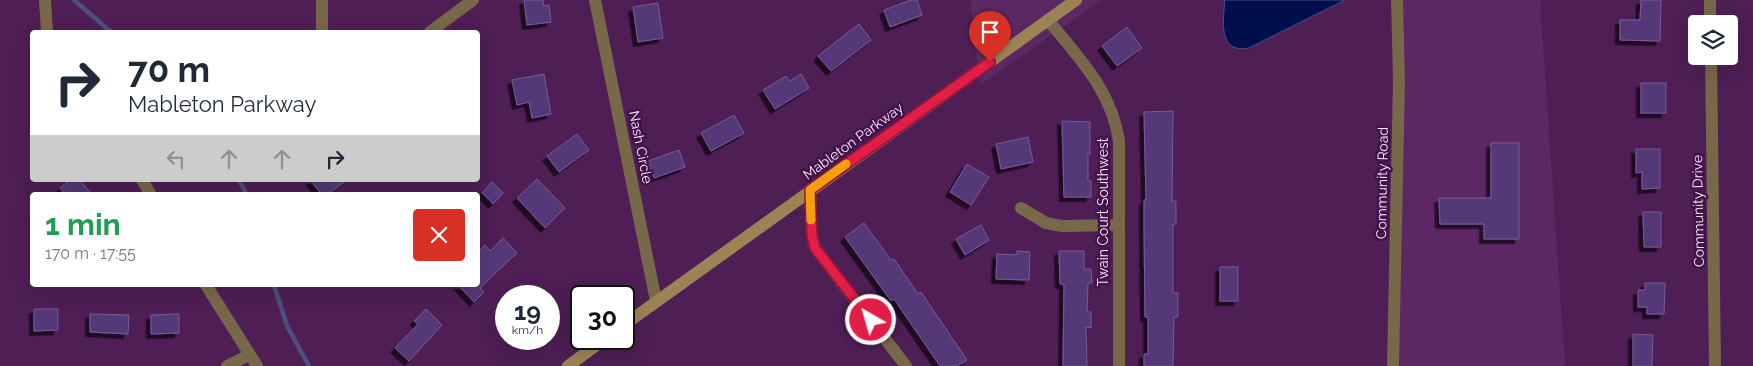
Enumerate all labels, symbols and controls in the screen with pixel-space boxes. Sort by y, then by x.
pin [969,11,1011,62]
map controls [1688,15,1738,65]
button: layers [1688,15,1738,65]
icon: arrive [976,18,1004,46]
text: 70 m [128,49,210,90]
icon: right [45,50,110,115]
text: Mableton Parkway [128,91,316,117]
street label: Mableton Parkway [800,99,907,183]
street label: Nash Circle [626,109,656,185]
street label: Community Road [1373,127,1391,239]
street label: Twain Court Southwest [1095,137,1111,287]
icon: left [162,145,190,173]
icon: ahead [215,145,243,173]
icon: ahead [268,145,296,173]
icon: right [321,145,349,173]
street label: Community Drive [1689,155,1707,267]
text: 1 min [45,207,121,242]
button: close [413,209,465,261]
text: 170 m · 17:55 [45,244,136,263]
speed limit sign: 30 [570,285,635,350]
position arrow [844,293,896,345]
text: 19 [514,296,541,326]
text: km/h [512,323,543,337]

